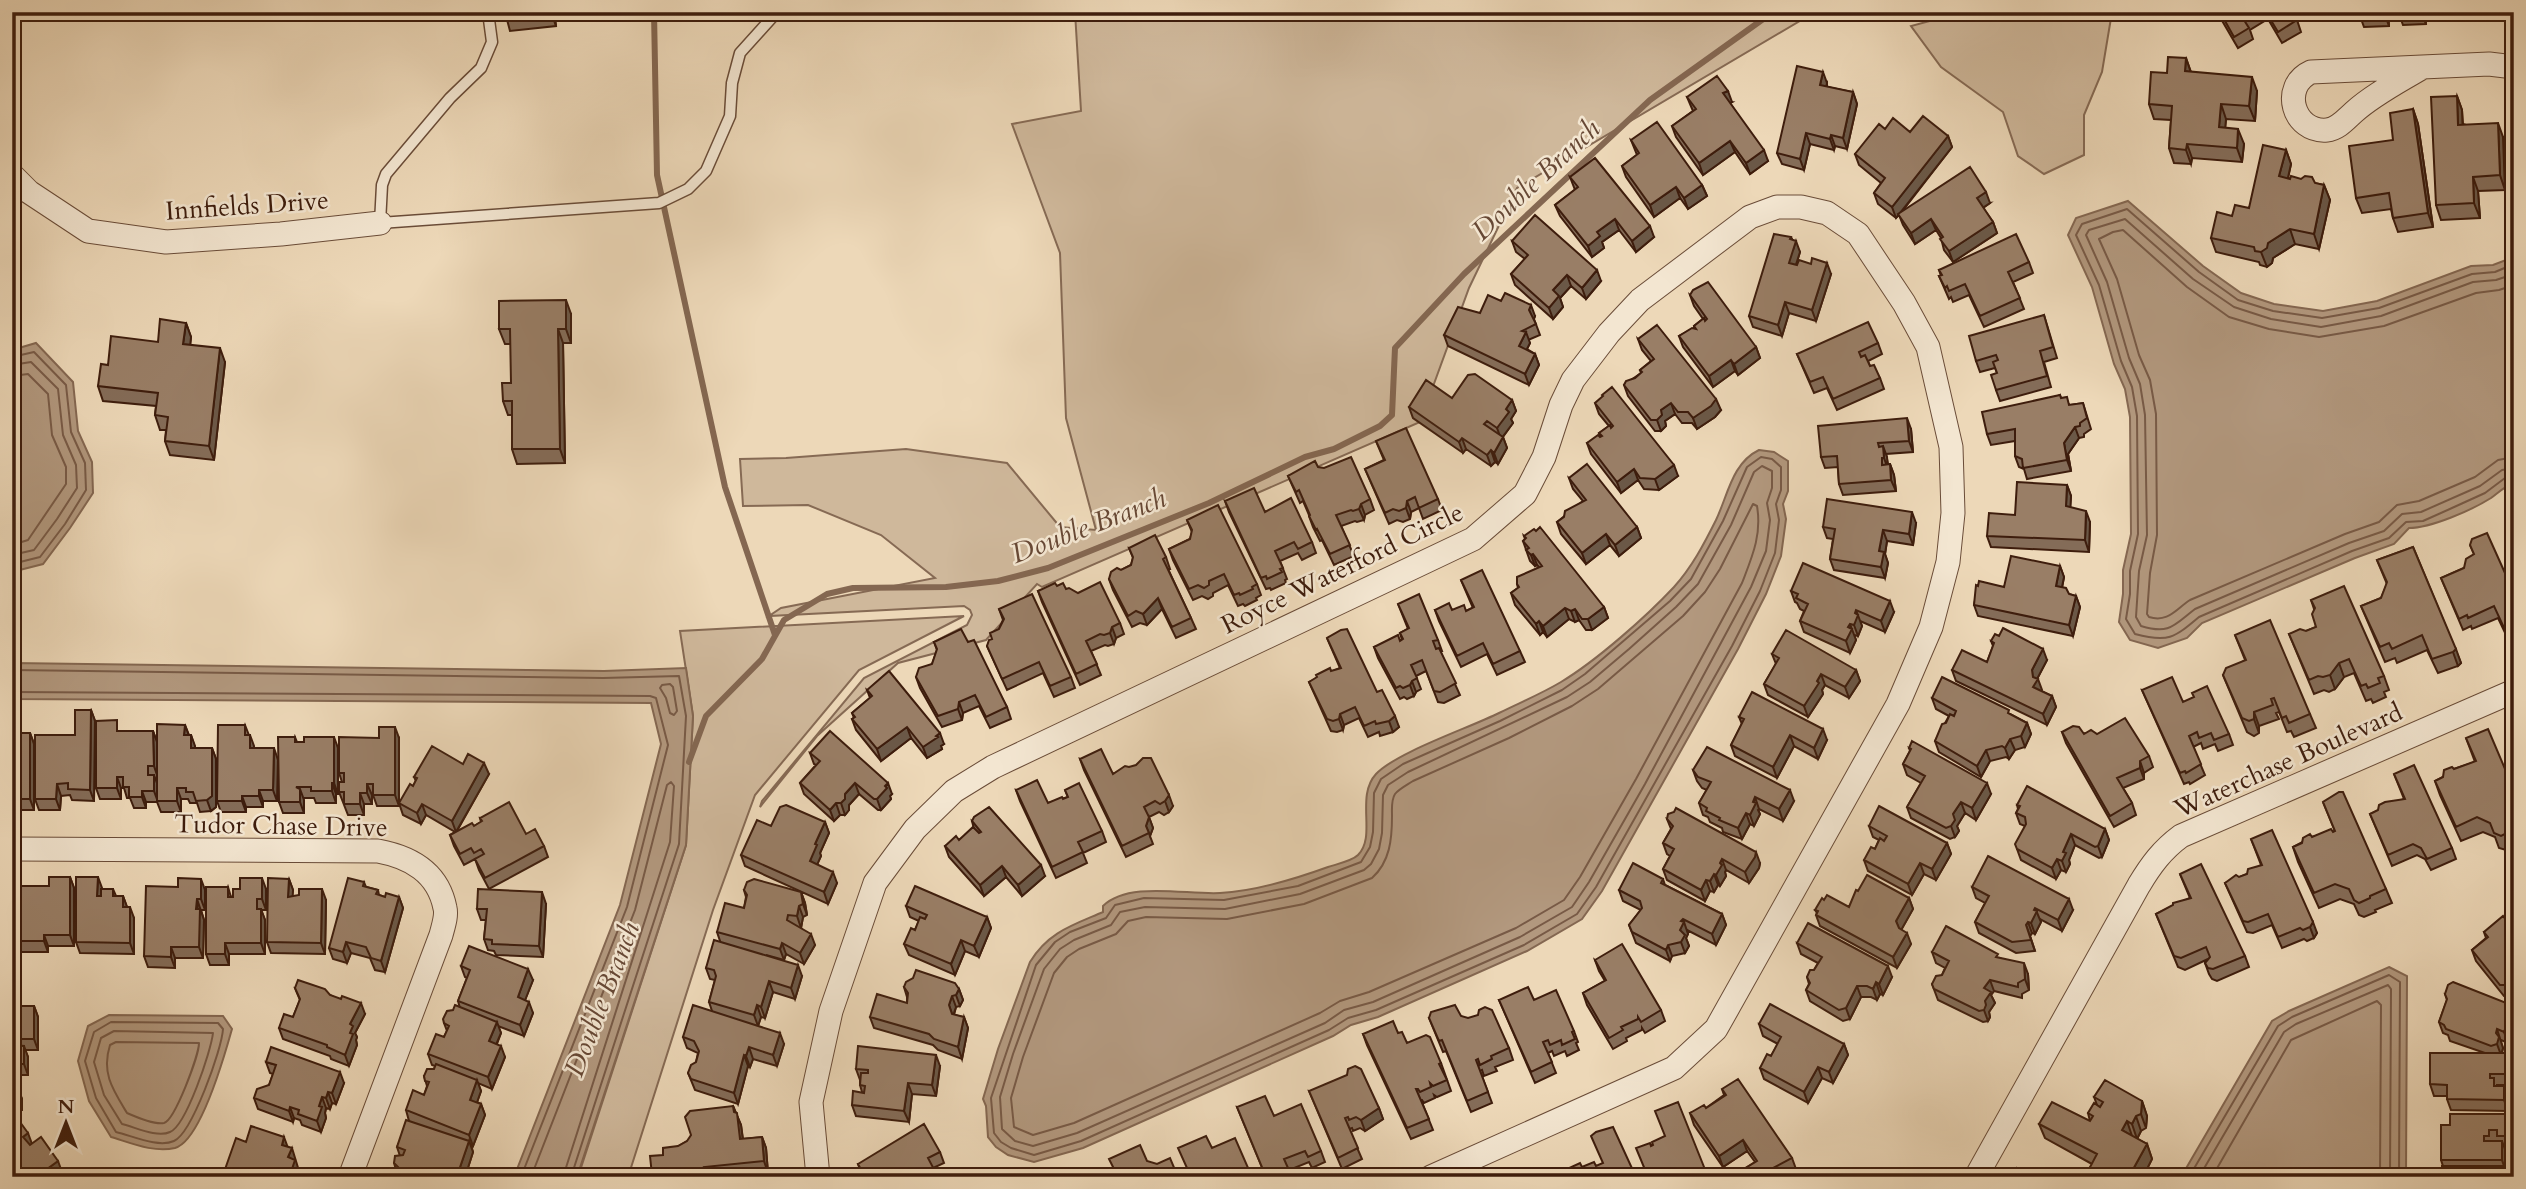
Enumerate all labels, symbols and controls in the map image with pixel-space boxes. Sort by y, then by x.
water label: Double Branch [1463,110,1609,249]
street label: Innfields Drive [164,182,330,229]
water label: Double Branch [1006,479,1172,573]
street label: Royce Waterford Circle [1215,495,1469,642]
street label: Waterchase Boulevard [2168,694,2408,827]
street label: Tudor Chase Drive [174,806,388,845]
water label: Double Branch [555,916,649,1082]
north arrow [32,1088,102,1158]
text: N [58,1094,75,1120]

